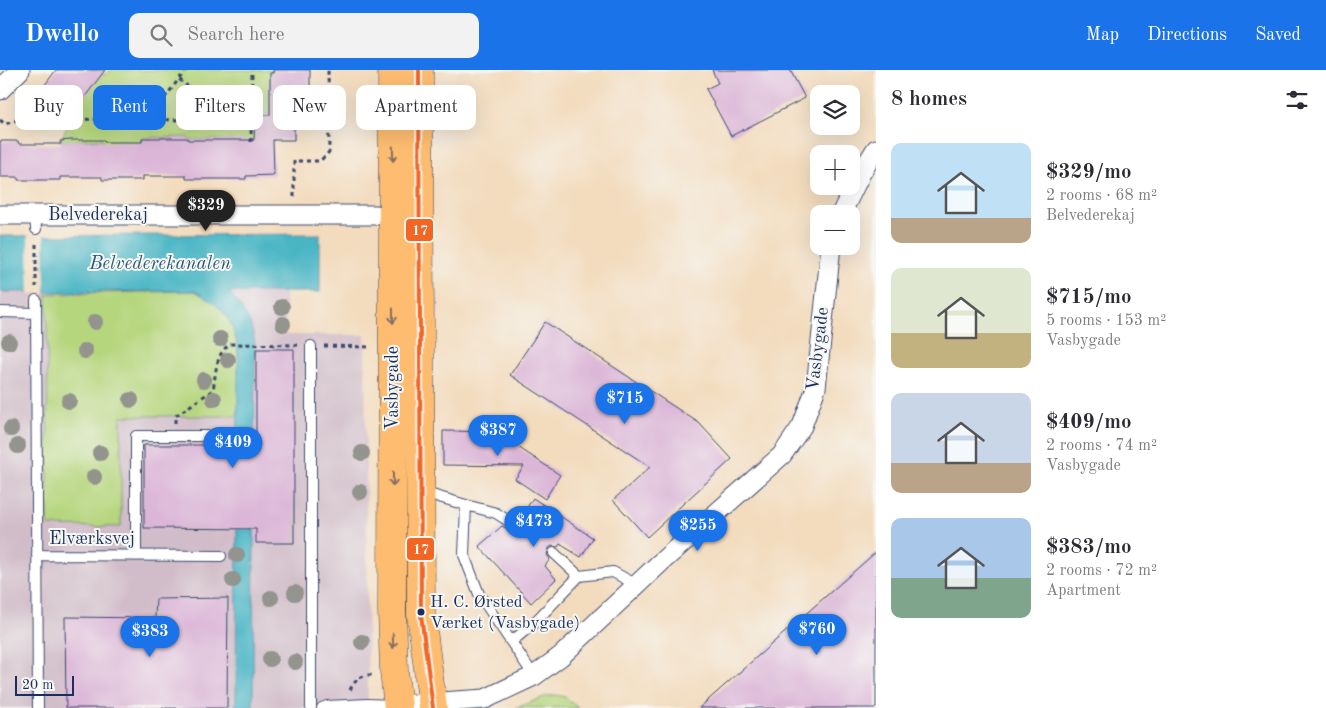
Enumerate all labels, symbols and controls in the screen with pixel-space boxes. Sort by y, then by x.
search box [129,13,479,58]
icon: search [147,21,175,49]
text: Dwello [25,23,99,47]
text: Search here [187,26,285,45]
text: Map [1086,26,1119,44]
text: Directions [1147,26,1227,44]
text: Saved [1255,26,1301,44]
chip: Buy [15,85,83,130]
chip: Rent [93,85,166,130]
chip: Filters [176,85,263,130]
chip: New [273,85,346,130]
chip: Apartment [356,85,476,130]
map controls [810,85,860,255]
button: layers [810,85,860,135]
icon: filters [1283,86,1311,114]
text: 8 homes [891,89,967,110]
one-way arrow [388,145,398,161]
button: + [810,145,860,195]
text: $329/mo [1046,162,1132,183]
icon: home [931,163,991,223]
text: 2 rooms · 68 m² [1046,188,1157,204]
pin: $329 [176,190,236,232]
text: $329 [187,198,225,214]
button: − [810,205,860,255]
street label: Belvederekaj [48,206,148,224]
text: Belvederekaj [1046,208,1135,224]
line badge: 17 [405,218,434,242]
text: 17 [412,224,428,238]
water label: Belvederekanalen [88,255,231,274]
text: $715/mo [1046,287,1132,308]
icon: home [931,288,991,348]
street label: Vasbygade [804,306,832,392]
one-way arrow [388,308,398,324]
text: 5 rooms · 153 m² [1046,313,1166,329]
text: Vasbygade [1046,333,1121,349]
street label: Vasbygade [384,346,402,430]
pin: $715 [595,382,655,425]
text: $715 [606,391,644,407]
text: $409/mo [1046,412,1132,433]
icon: home [931,413,991,473]
pin: $387 [468,414,528,457]
text: $387 [479,423,517,439]
pin: $409 [203,426,263,469]
text: $409 [214,435,252,451]
text: 2 rooms · 74 m² [1046,438,1157,454]
text: Vasbygade [1046,458,1121,474]
one-way arrow [388,470,398,486]
pin: $473 [504,506,564,548]
pin: $255 [668,510,728,552]
text: $473 [515,514,553,530]
text: $255 [679,518,717,534]
street label: Elværksvej [49,530,135,548]
line badge: 17 [406,537,435,561]
text: $383/mo [1046,537,1132,558]
icon: home [931,538,991,598]
text: 17 [413,543,429,557]
text: 2 rooms · 72 m² [1046,563,1157,579]
text: Apartment [1046,583,1121,599]
place label: H. C. Ørsted Værket (Vasbygade) [430,594,580,632]
marker: H. C. Ørsted Værket (Vasbygade) [416,607,426,617]
pin: $760 [787,614,847,656]
pin: $383 [120,616,180,658]
text: $760 [798,622,836,638]
text: $383 [131,624,169,640]
one-way arrow [389,633,398,649]
scale bar [15,673,74,696]
text: 20 m [22,678,53,692]

